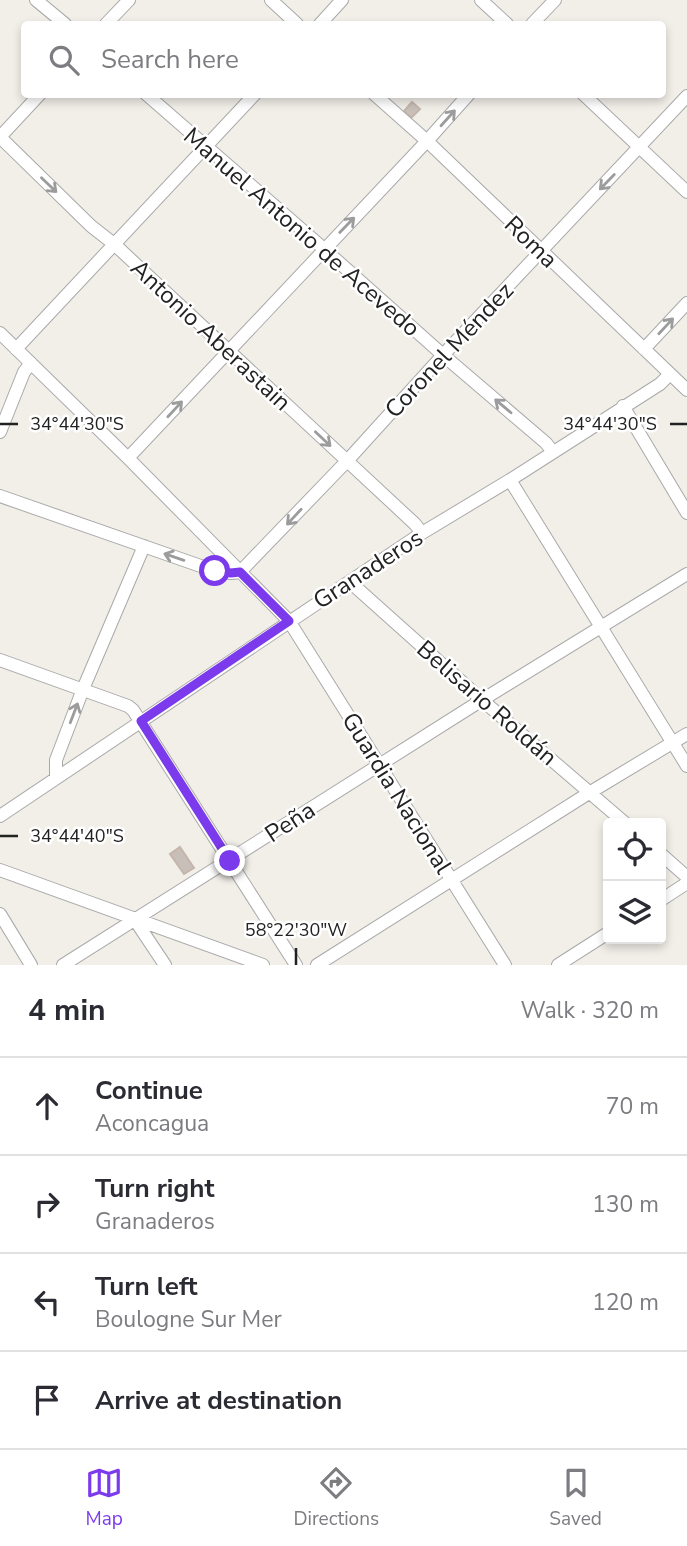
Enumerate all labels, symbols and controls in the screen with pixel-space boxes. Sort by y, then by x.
search box [21,21,666,98]
icon: search [45,41,83,79]
text: Search here [101,42,239,77]
one-way arrow [439,110,456,127]
street label: Manuel Antonio de Acevedo [177,120,427,344]
one-way arrow [598,173,615,190]
one-way arrow [40,176,57,193]
street label: Roma [497,209,565,275]
one-way arrow [339,216,355,234]
street label: Antonio Aberastain [124,252,298,418]
street label: Coronel Méndez [378,275,520,425]
one-way arrow [657,318,674,335]
one-way arrow [494,398,512,414]
one-way arrow [166,400,183,417]
text: 34°44'30"S [30,412,124,436]
text: 34°44'30"S [563,412,657,436]
one-way arrow [314,431,332,447]
one-way arrow [285,508,302,525]
street label: Granaderos [307,522,429,616]
one-way arrow [163,550,185,563]
route start [199,555,230,586]
street label: Belisario Roldán [410,633,564,773]
one-way arrow [68,703,81,724]
street label: Guardia Nacional [335,706,459,880]
street label: Peña [259,794,321,850]
map controls [603,818,666,944]
button: locate [603,818,666,881]
text: 34°44'40"S [30,824,124,848]
route end [214,845,245,876]
button: layers [603,881,666,944]
text: 58°22'30"W [245,918,347,942]
text: 4 min [28,990,106,1031]
text: Walk · 320 m [520,995,659,1026]
text: Continue [95,1073,203,1108]
icon: ahead [28,1087,66,1125]
text: 70 m [606,1091,659,1122]
text: Aconcagua [95,1108,209,1139]
text: Turn right [95,1171,214,1206]
icon: right [28,1185,66,1223]
text: 130 m [592,1189,659,1220]
text: Granaderos [95,1206,215,1237]
text: Turn left [95,1269,198,1304]
icon: left [28,1283,66,1321]
text: 120 m [592,1287,659,1318]
text: Boulogne Sur Mer [95,1304,282,1335]
icon: arrive [28,1381,66,1419]
text: Arrive at destination [95,1383,342,1418]
tab: Map [85,1464,123,1532]
tab: Directions [293,1464,379,1532]
tab: Saved [549,1464,602,1532]

